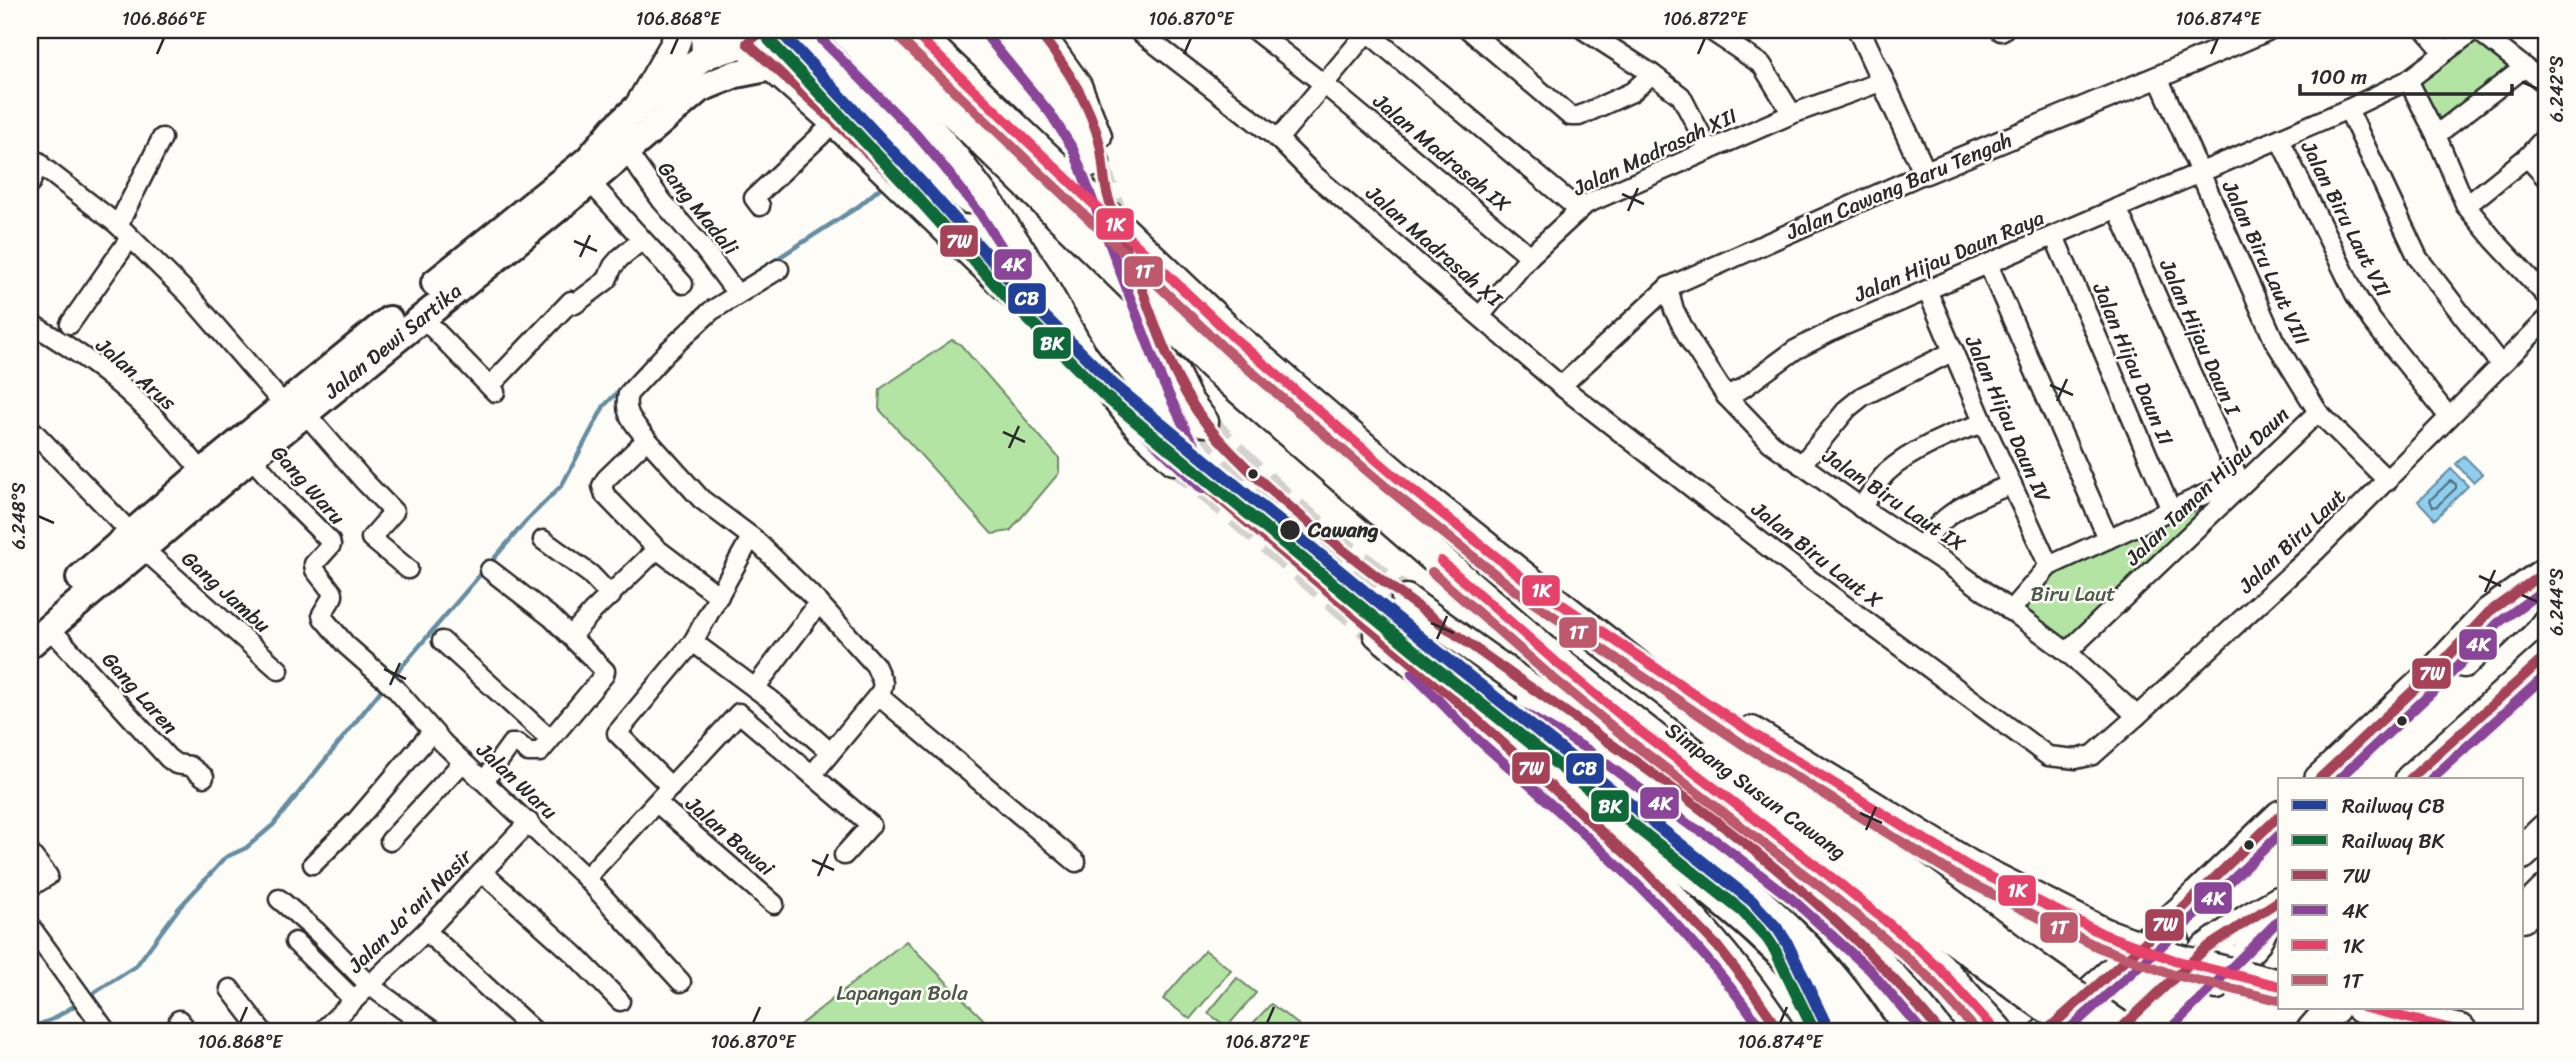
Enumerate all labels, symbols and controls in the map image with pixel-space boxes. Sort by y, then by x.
text: 106.866°E [122,3,207,35]
text: 106.868°E [636,3,721,35]
text: 106.870°E [1149,3,1234,35]
text: 106.872°E [1663,3,1748,35]
text: 106.874°E [2176,3,2261,35]
scale bar [2300,52,2511,96]
text: 6.242°S [2541,56,2573,122]
text: 100 m [2310,58,2367,96]
street label: Jalan Madrasah IX [1363,83,1520,223]
street label: Jalan Madrasah XII [1566,97,1744,207]
street label: Jalan Cawang Baru Tengah [1779,121,2018,251]
street label: Jalan Biru Laut VII [2290,133,2402,305]
street label: Gang Madali [648,152,749,265]
street label: Jalan Biru Laut VIII [2211,173,2321,352]
street label: Jalan Madrasah XI [1356,175,1512,318]
street label: Jalan Hijau Daun Raya [1847,199,2051,314]
line badge: 1K [1095,207,1135,241]
text: 1K [1105,208,1126,241]
line badge: 7W [939,224,979,258]
text: 7W [946,225,973,258]
line badge: 4K [993,248,1033,281]
text: 4K [1000,248,1026,281]
street label: Jalan Hijau Daun I [2148,252,2252,423]
line badge: 1T [1123,255,1164,288]
text: 1T [1135,255,1155,288]
street label: Jalan Dewi Sartika [315,273,471,410]
street label: Jalan Hijau Daun II [2081,276,2185,452]
line badge: CB [1007,282,1047,315]
text: CB [1014,282,1039,315]
line badge: BK [1032,326,1072,360]
street label: Jalan Arus [86,327,185,420]
text: BK [1040,327,1065,360]
street label: Jalan Hijau Daun IV [1954,328,2062,509]
street label: Jalan Taman Hijau Daun [2115,397,2298,576]
street label: Gang Waru [261,436,355,534]
street label: Jalan Biru Laut IX [1813,437,1974,562]
unlabelled marker [1246,467,1260,481]
street label: Jalan Biru Laut [2228,479,2355,604]
text: 6.248°S [3,482,35,550]
street label: Jalan Biru Laut X [1742,491,1891,619]
place label: Cawang [1307,511,1379,549]
marker: Cawang [1278,518,1302,542]
street label: Gang Jambu [172,541,280,643]
text: 6.244°S [2541,568,2573,636]
line badge: 1K [1521,574,1561,607]
text: 1K [1531,574,1552,607]
park label: Biru Laut [2030,575,2116,613]
line badge: 1T [1558,616,1598,649]
text: 1T [1569,616,1589,649]
line badge: 4K [2458,628,2498,661]
text: 4K [2465,628,2491,661]
street label: Gang Laren [92,643,188,743]
line badge: 7W [2411,657,2452,690]
text: 7W [2419,657,2446,690]
street label: Simpang Susun Cawang [1657,712,1855,870]
unlabelled marker [2395,714,2409,728]
street label: Jalan Waru [467,732,567,830]
line badge: 7W [1511,751,1551,785]
text: 7W [1518,752,1545,785]
line badge: CB [1565,752,1605,785]
text: CB [1572,752,1597,785]
legend [2278,778,2524,1009]
street label: Jalan Bawai [676,785,784,887]
line badge: 4K [1639,786,1680,820]
text: 4K [1647,787,1673,820]
text: Railway CB [2342,787,2445,825]
line badge: BK [1590,789,1630,823]
text: BK [1598,790,1623,823]
text: Railway BK [2342,822,2446,860]
street label: Jalan Ja'ani Nasir [338,838,483,983]
unlabelled marker [2242,838,2256,852]
text: 7W [2342,857,2371,895]
line badge: 1K [1997,874,2037,907]
text: 1K [2007,874,2028,907]
line badge: 4K [2193,881,2233,915]
text: 4K [2200,882,2226,915]
text: 4K [2342,892,2369,930]
line badge: 7W [2144,908,2185,942]
text: 7W [2152,908,2179,941]
line badge: 1T [2039,911,2079,944]
text: 1T [2050,911,2070,944]
text: 1K [2342,927,2365,965]
text: 1T [2342,962,2364,1000]
park label: Lapangan Bola [836,974,968,1012]
text: 106.868°E [198,1026,283,1058]
text: 106.870°E [711,1026,796,1058]
text: 106.872°E [1225,1026,1310,1058]
text: 106.874°E [1738,1026,1823,1058]

